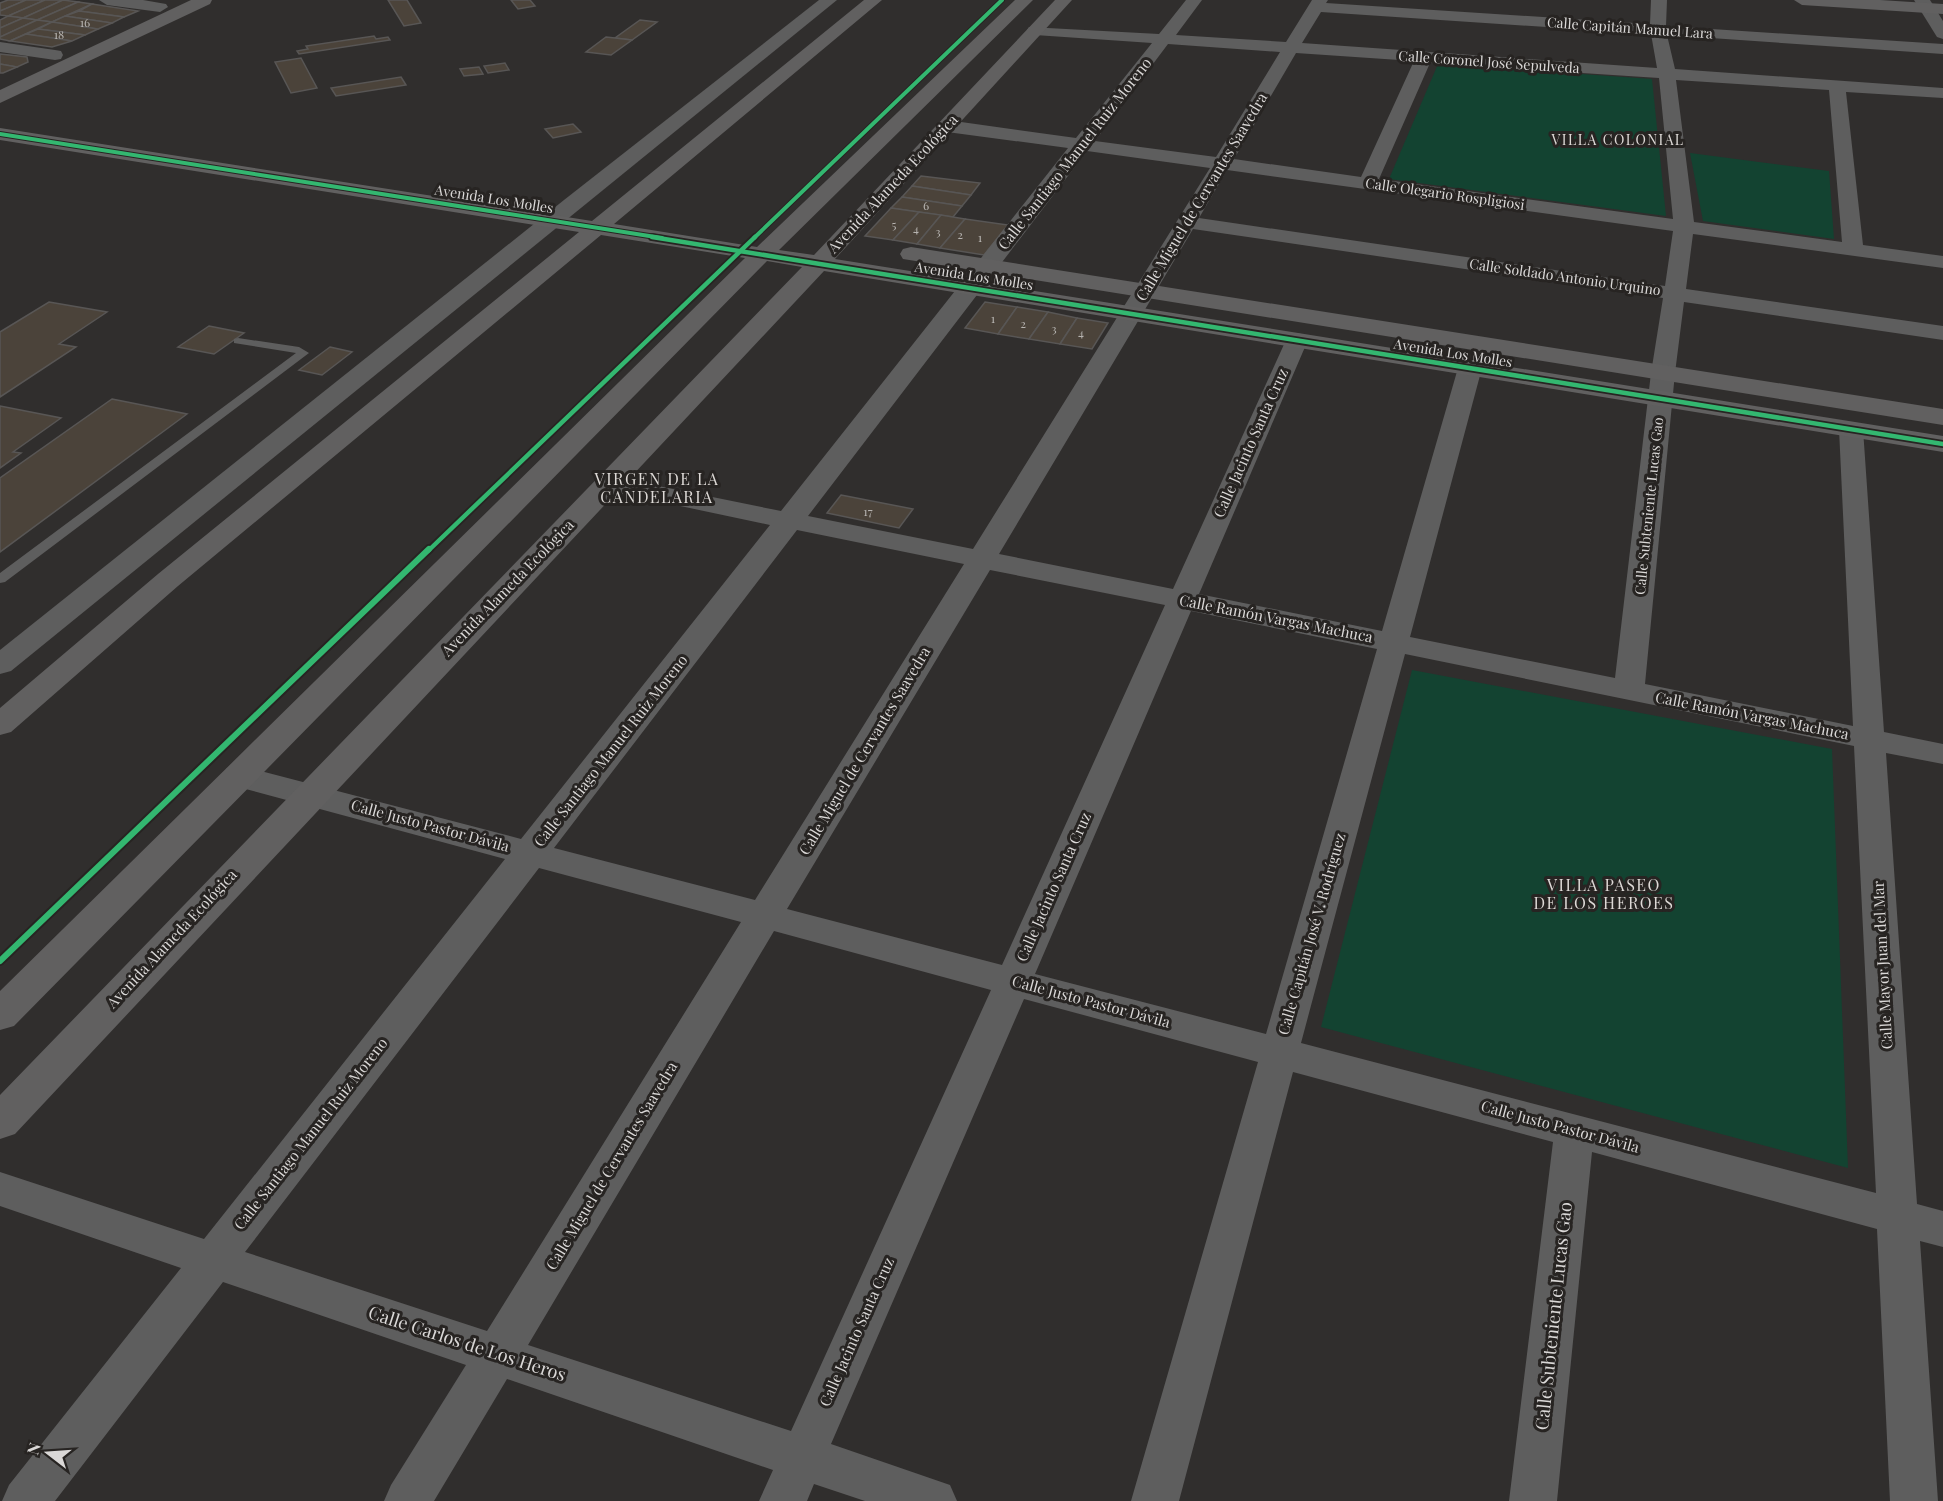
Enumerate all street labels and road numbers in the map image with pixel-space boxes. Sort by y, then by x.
street label: Calle Capitán Manuel Lara [1546,12,1714,43]
street label: Calle Coronel José Sepulveda [1398,46,1580,77]
street label: Calle Santiago Manuel Ruiz Moreno [993,53,1156,254]
street label: Calle Miguel de Cervantes Saavedra [1131,88,1272,304]
street label: Avenida Alameda Ecológica [822,109,962,258]
street label: Calle Olegario Rospligiosi [1364,173,1526,214]
street label: Avenida Los Molles [432,180,555,217]
street label: Calle Soldado Antonio Urquino [1468,254,1662,299]
street label: Avenida Los Molles [912,257,1035,294]
street label: Avenida Los Molles [1391,334,1514,371]
street label: Calle Jacinto Santa Cruz [1208,365,1292,520]
street label: Calle Subteniente Lucas Gao [1630,416,1667,596]
street label: Avenida Alameda Ecológica [436,514,578,661]
street label: Calle Ramón Vargas Machuca [1178,589,1375,647]
street label: Calle Miguel de Cervantes Saavedra [794,642,935,858]
street label: Calle Santiago Manuel Ruiz Moreno [529,650,692,851]
street label: Calle Ramón Vargas Machuca [1654,686,1851,744]
street label: Calle Justo Pastor Dávila [349,794,512,856]
street label: Calle Jacinto Santa Cruz [1011,809,1095,964]
street label: Calle Capitán José V. Rodríguez [1273,830,1350,1037]
street label: Avenida Alameda Ecológica [101,864,241,1013]
street label: Calle Mayor Juan del Mar [1868,880,1896,1050]
street label: Calle Justo Pastor Dávila [1010,970,1173,1032]
street label: Calle Santiago Manuel Ruiz Moreno [229,1033,392,1234]
street label: Calle Miguel de Cervantes Saavedra [541,1057,682,1273]
street label: Calle Justo Pastor Dávila [1479,1095,1642,1157]
street label: Calle Subteniente Lucas Gao [1529,1200,1577,1431]
street label: Calle Jacinto Santa Cruz [814,1254,898,1409]
street label: Calle Carlos de Los Heros [365,1300,569,1386]

